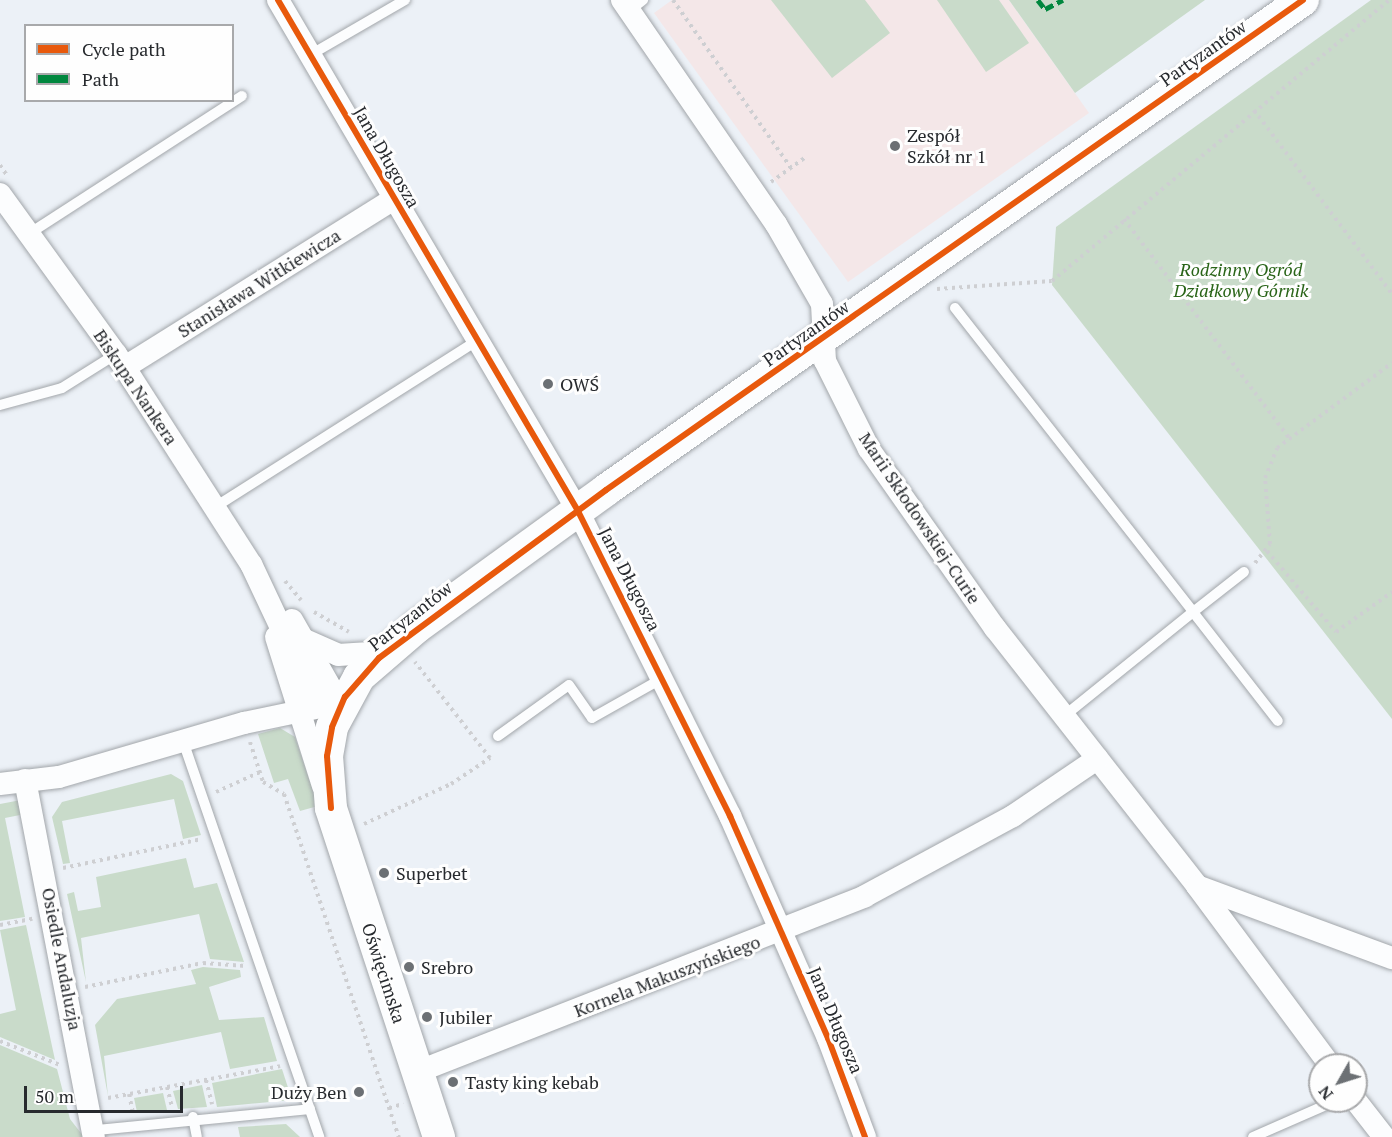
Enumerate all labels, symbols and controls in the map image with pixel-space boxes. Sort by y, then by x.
street label: Partyzantów [1156,15,1250,91]
legend [24,24,234,102]
text: Cycle path [82,37,166,61]
text: Path [82,67,119,91]
street label: Jana Długosza [349,102,425,212]
place label: Zespół Szkół nr 1 [907,125,986,168]
marker: Zespół Szkół nr 1 [888,139,902,153]
street label: Stanisława Witkiewicza [174,224,344,342]
park label: Rodzinny Ogród Działkowy Górnik [1174,259,1308,302]
street label: Partyzantów [759,295,853,371]
street label: Biskupa Nankera [89,325,183,449]
place label: OWŚ [560,373,599,395]
marker: OWŚ [541,377,555,391]
street label: Marii Skłodowskiej-Curie [855,428,985,608]
street label: Jana Długosza [595,524,665,634]
street label: Partyzantów [364,577,456,655]
place label: Superbet [396,862,468,884]
marker: Superbet [377,866,391,880]
street label: Osiedle Andaluzja [38,886,86,1032]
street label: Oświęcimska [358,920,410,1026]
street label: Kornela Makuszyńskiego [571,930,763,1022]
place label: Srebro [421,956,473,978]
marker: Srebro [402,960,416,974]
street label: Jana Długosza [804,964,868,1076]
place label: Jubiler [439,1006,492,1028]
marker: Jubiler [420,1010,434,1024]
north arrow [1308,1053,1368,1113]
place label: Tasty king kebab [465,1071,599,1093]
scale bar [27,1074,186,1112]
marker: Tasty king kebab [446,1075,460,1089]
place label: Duży Ben [271,1081,347,1103]
text: N [1313,1081,1338,1105]
text: 50 m [35,1084,74,1108]
marker: Duży Ben [352,1085,366,1099]

